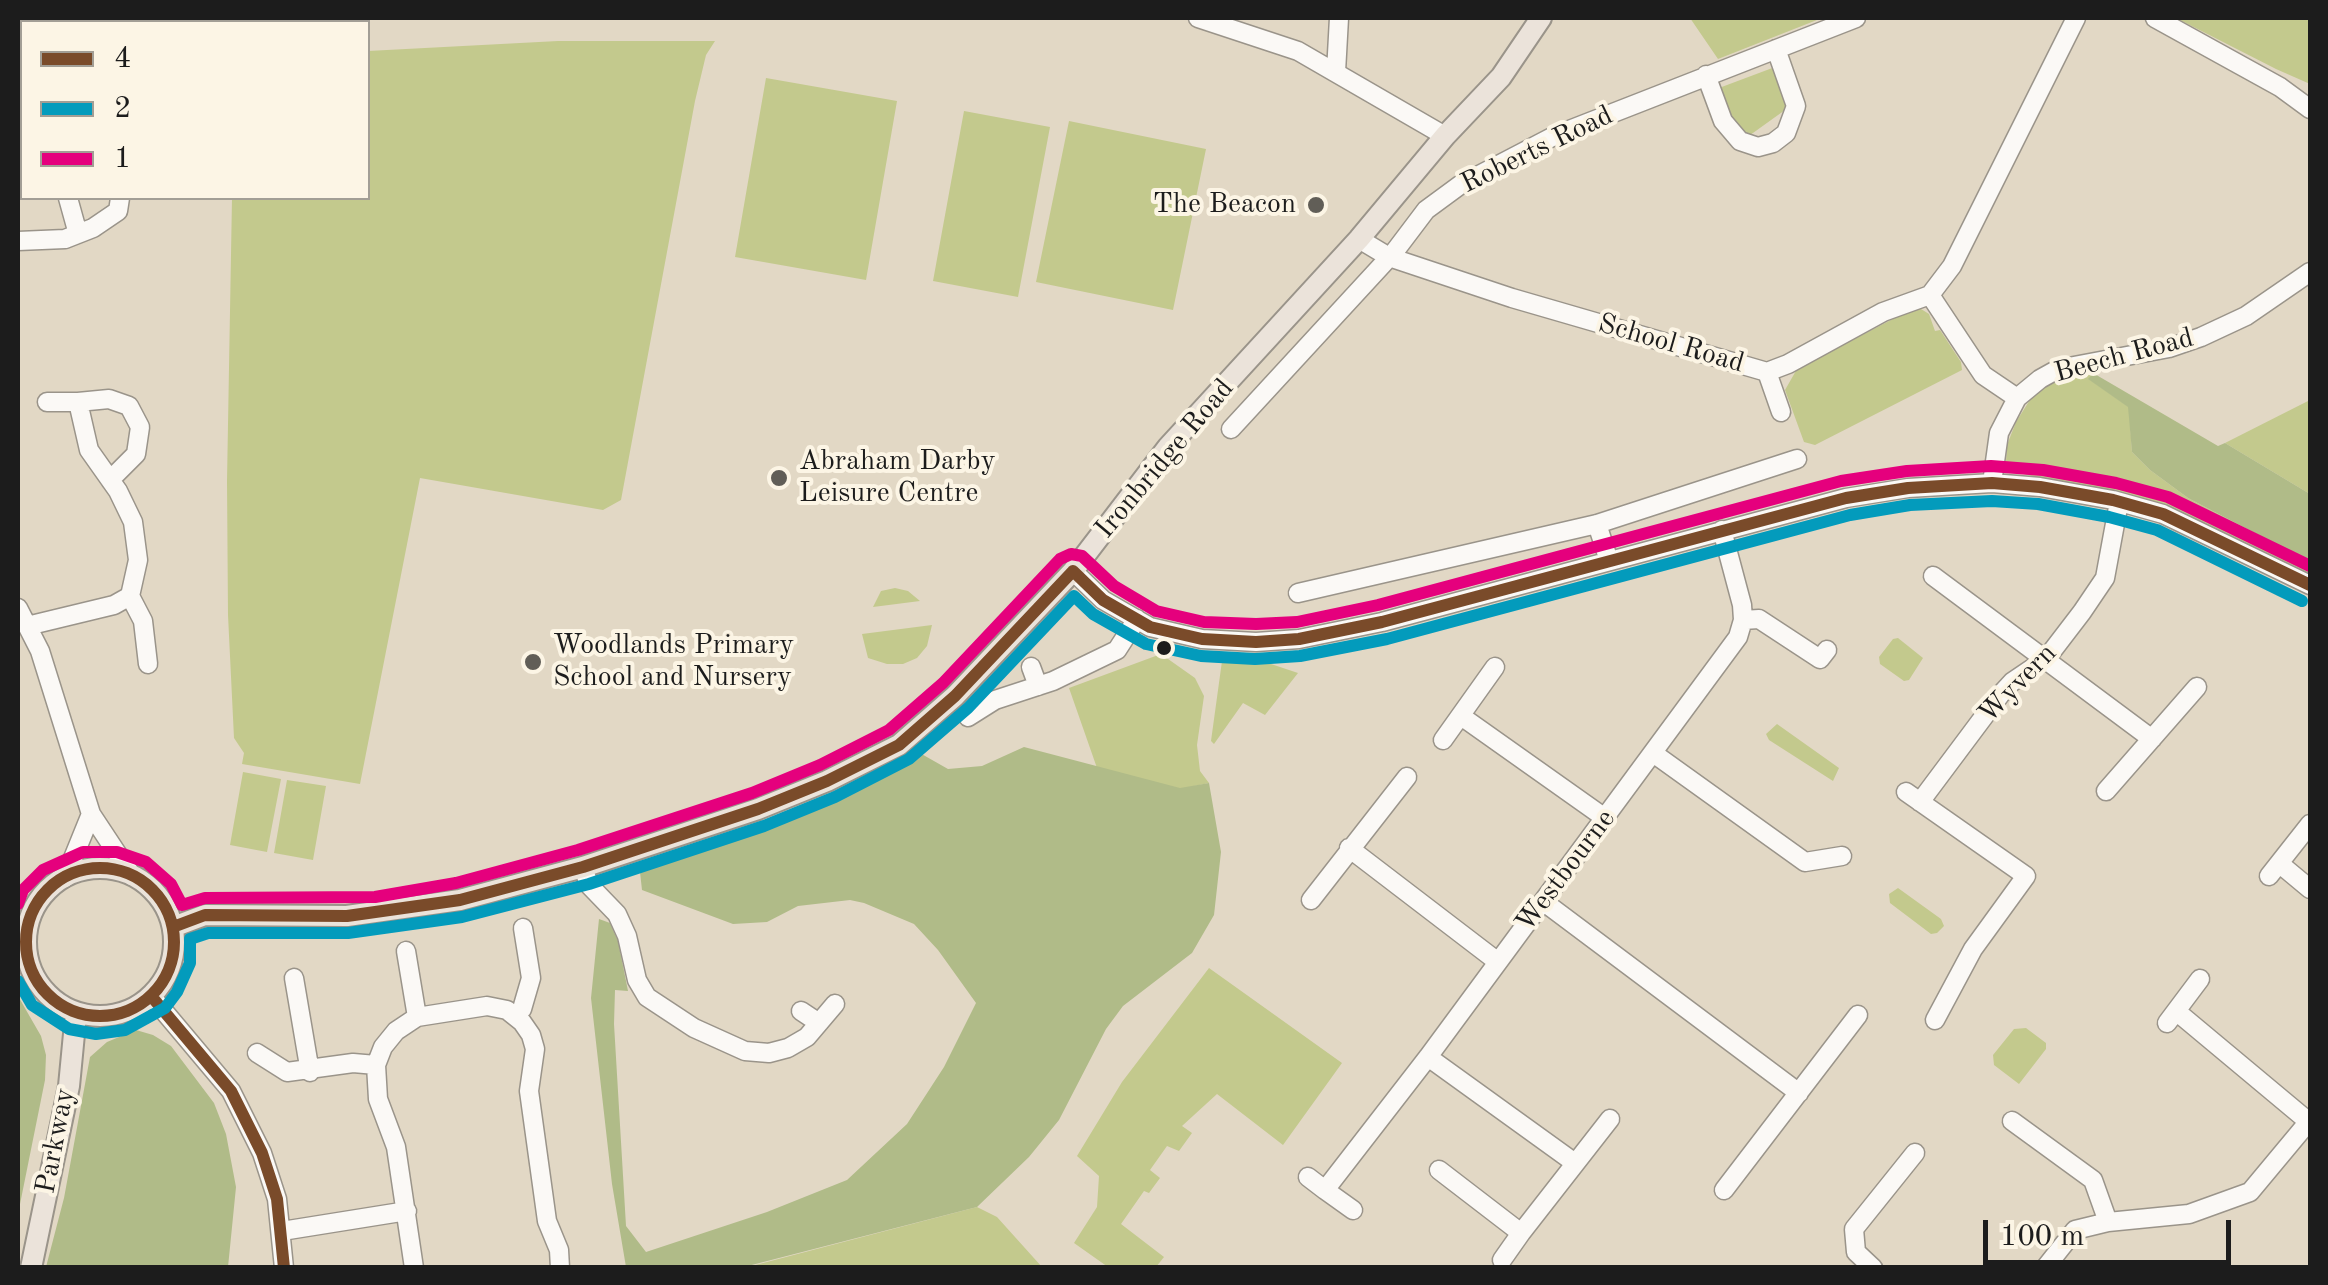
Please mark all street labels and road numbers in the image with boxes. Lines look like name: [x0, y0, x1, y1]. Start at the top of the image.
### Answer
street label: Roberts Road: [1456, 99, 1618, 201]
street label: School Road: [1594, 307, 1748, 381]
street label: Beech Road: [2051, 321, 2197, 391]
street label: Ironbridge Road: [1089, 372, 1241, 546]
street label: Wyvern: [1972, 637, 2064, 731]
street label: Westbourne: [1509, 803, 1623, 939]
street label: Parkway: [29, 1085, 83, 1197]

